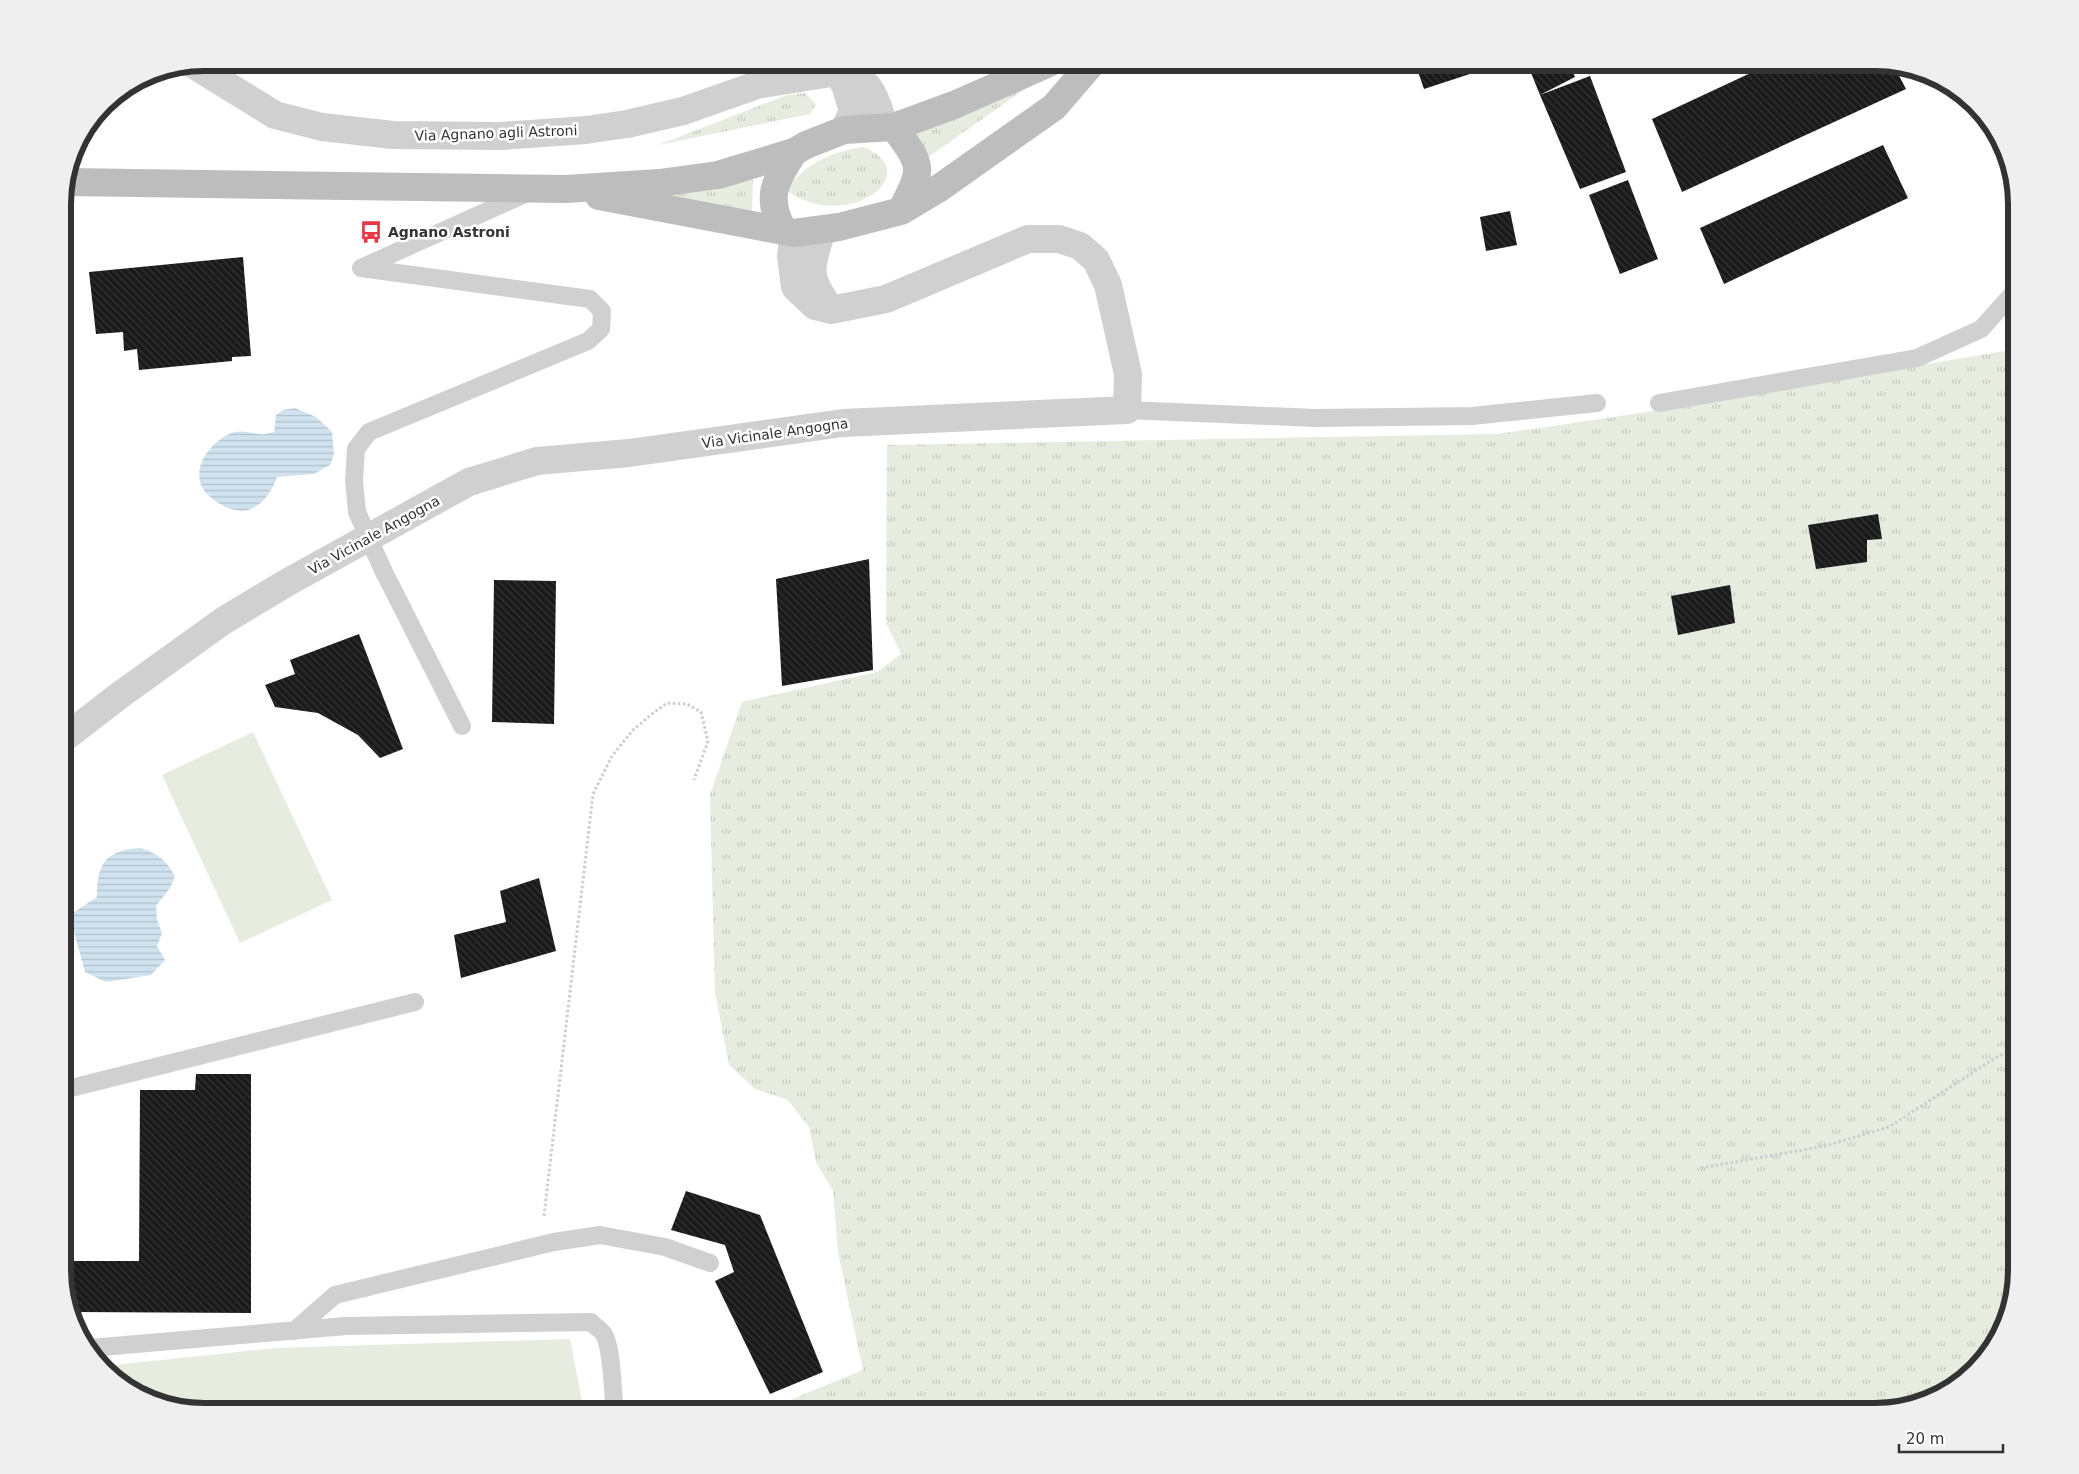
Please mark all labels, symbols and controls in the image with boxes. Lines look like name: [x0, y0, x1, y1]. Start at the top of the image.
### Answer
street label: Via Agnano agli Astroni: [414, 122, 578, 144]
bus stop icon: Agnano Astroni: [358, 219, 384, 245]
place label: Agnano Astroni: [388, 224, 510, 240]
street label: Via Vicinale Angogna: [701, 415, 849, 451]
street label: Via Vicinale Angogna: [306, 492, 442, 578]
scale bar: [1899, 1422, 2003, 1454]
text: 20 m: [1906, 1430, 1944, 1448]

